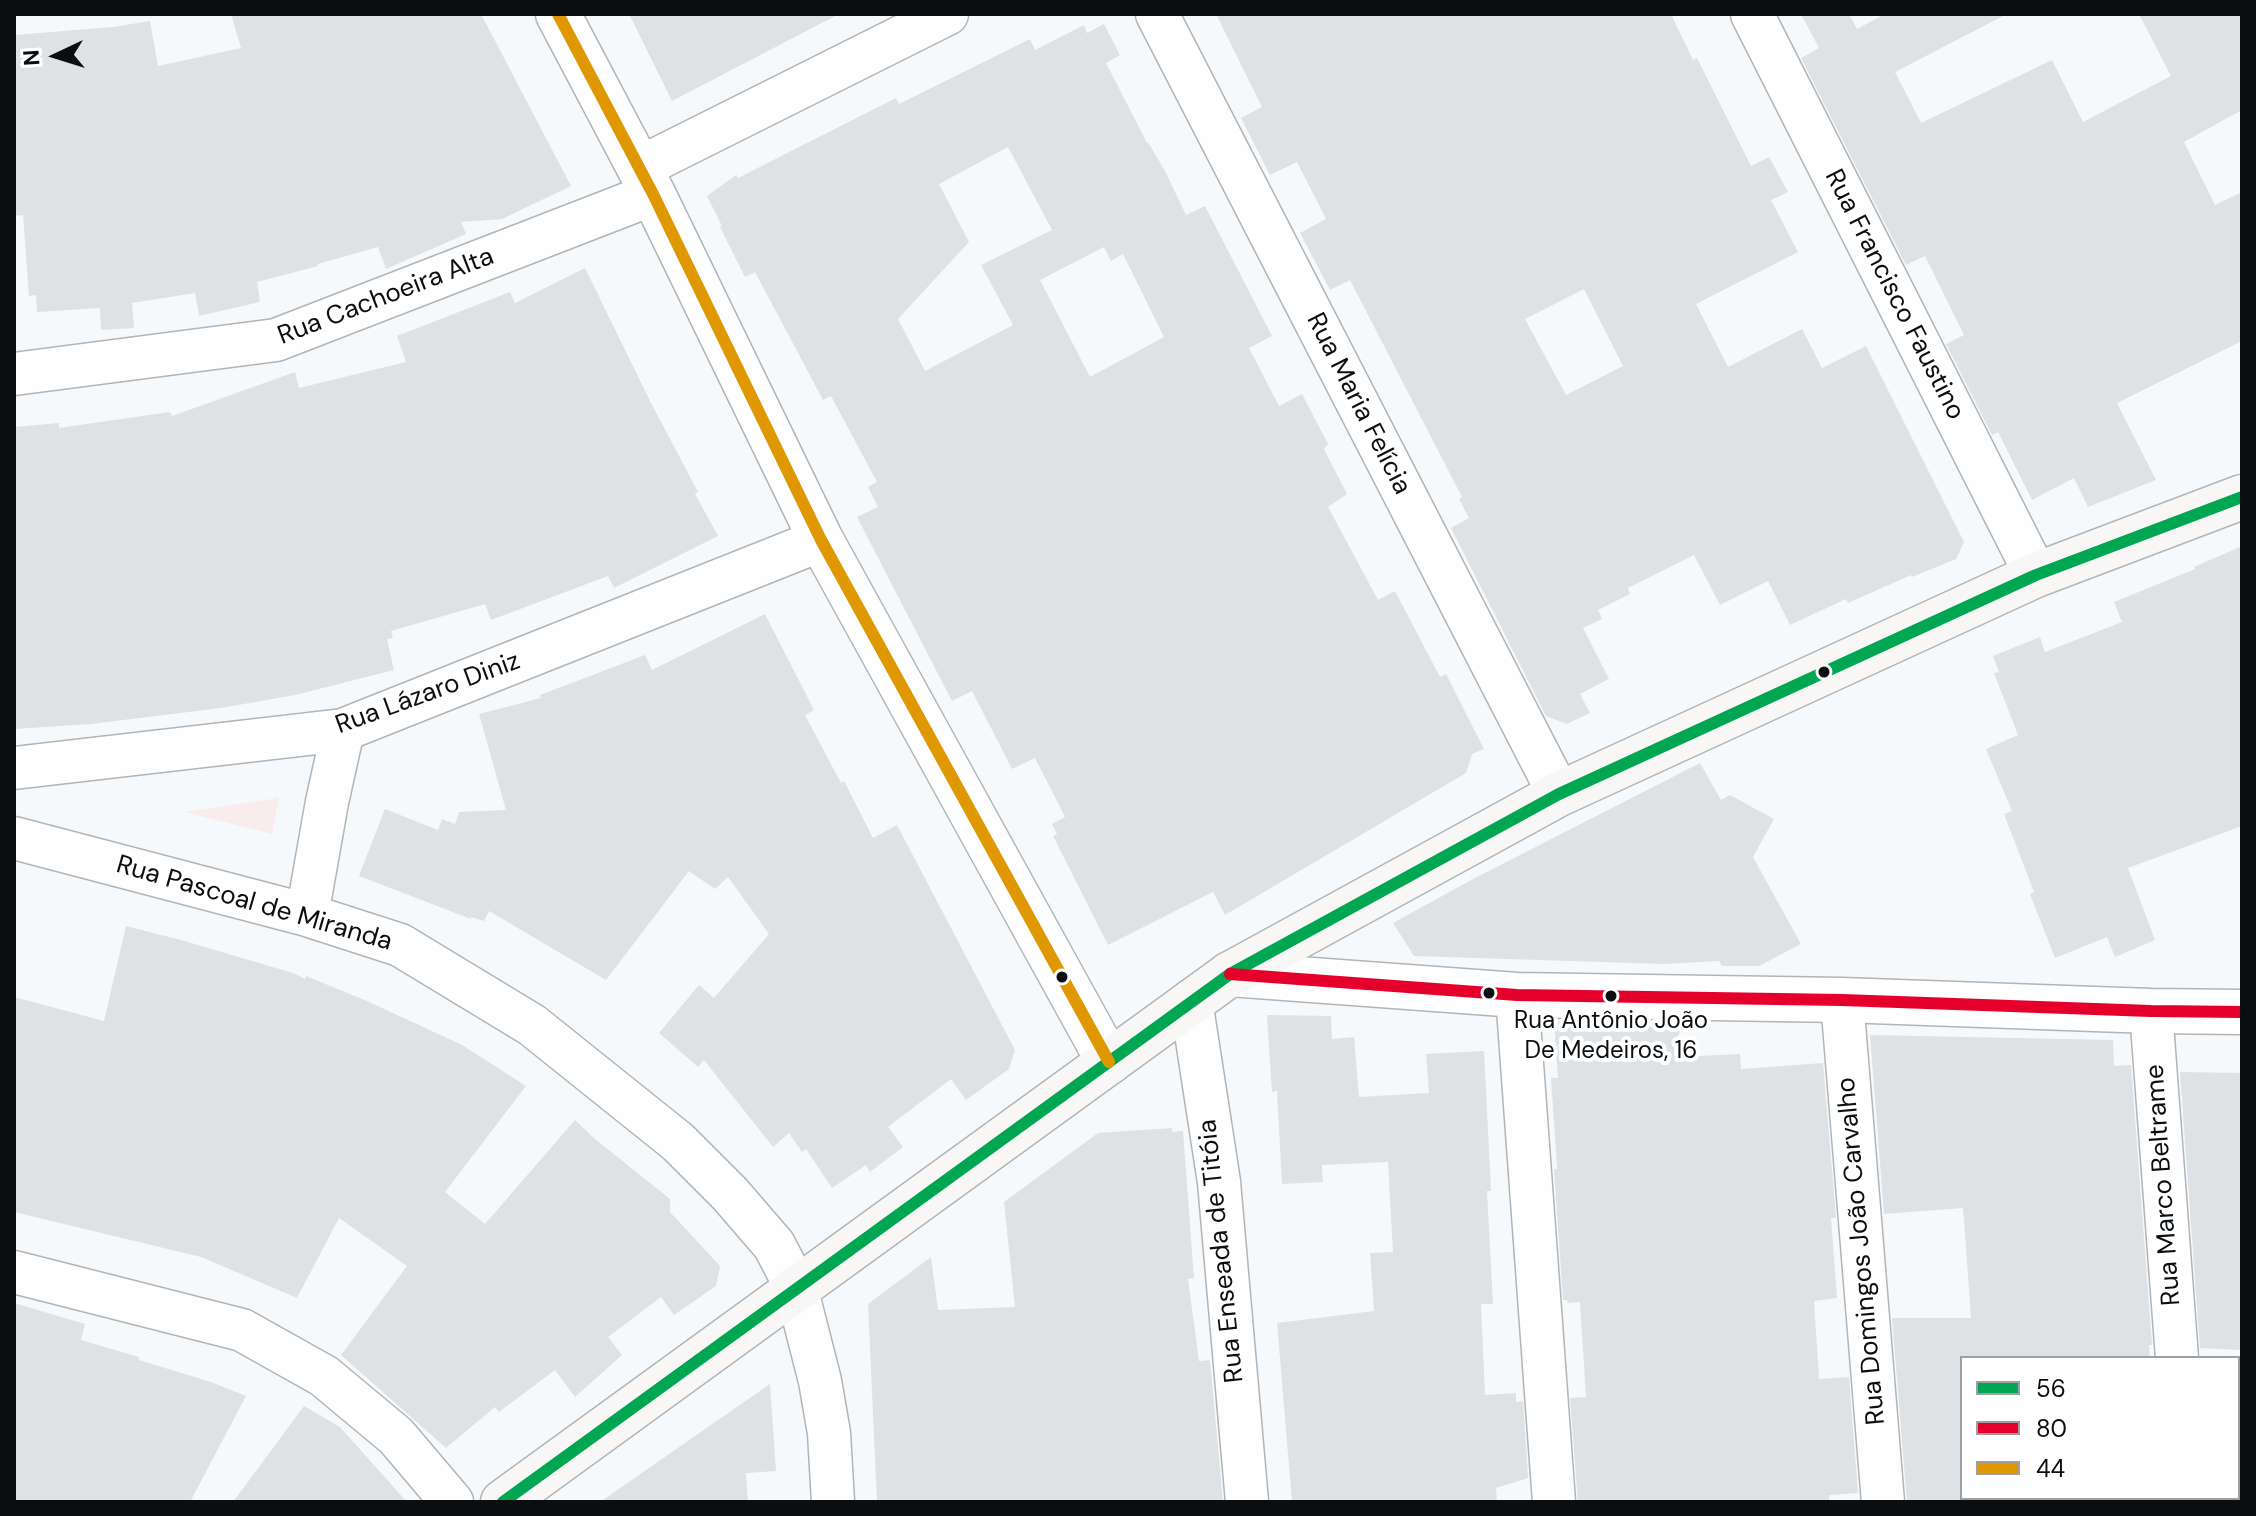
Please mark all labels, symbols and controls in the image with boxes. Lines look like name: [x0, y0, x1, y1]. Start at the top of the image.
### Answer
north arrow: [16, 16, 96, 96]
text: N: [17, 49, 47, 67]
street label: Rua Francisco Faustino: [1817, 165, 1971, 425]
street label: Rua Cachoeira Alta: [274, 241, 498, 353]
street label: Rua Maria Felícia: [1299, 308, 1417, 500]
street label: Rua Lázaro Diniz: [332, 646, 524, 742]
unlabelled marker: [1816, 664, 1832, 680]
street label: Rua Pascoal de Miranda: [113, 850, 395, 958]
unlabelled marker: [1054, 969, 1070, 985]
unlabelled marker: [1481, 985, 1497, 1001]
marker: Rua Antônio João De Medeiros, 16: [1603, 988, 1619, 1004]
place label: Rua Antônio João De Medeiros, 16: [1514, 1008, 1708, 1064]
street label: Rua Marco Beltrame: [2140, 1063, 2188, 1307]
street label: Rua Domingos João Carvalho: [1831, 1076, 1893, 1426]
street label: Rua Enseada de Titóia: [1193, 1118, 1251, 1384]
legend: [1960, 1356, 2240, 1500]
text: 56: [2036, 1373, 2066, 1404]
text: 80: [2036, 1413, 2067, 1444]
text: 44: [2036, 1453, 2065, 1484]

